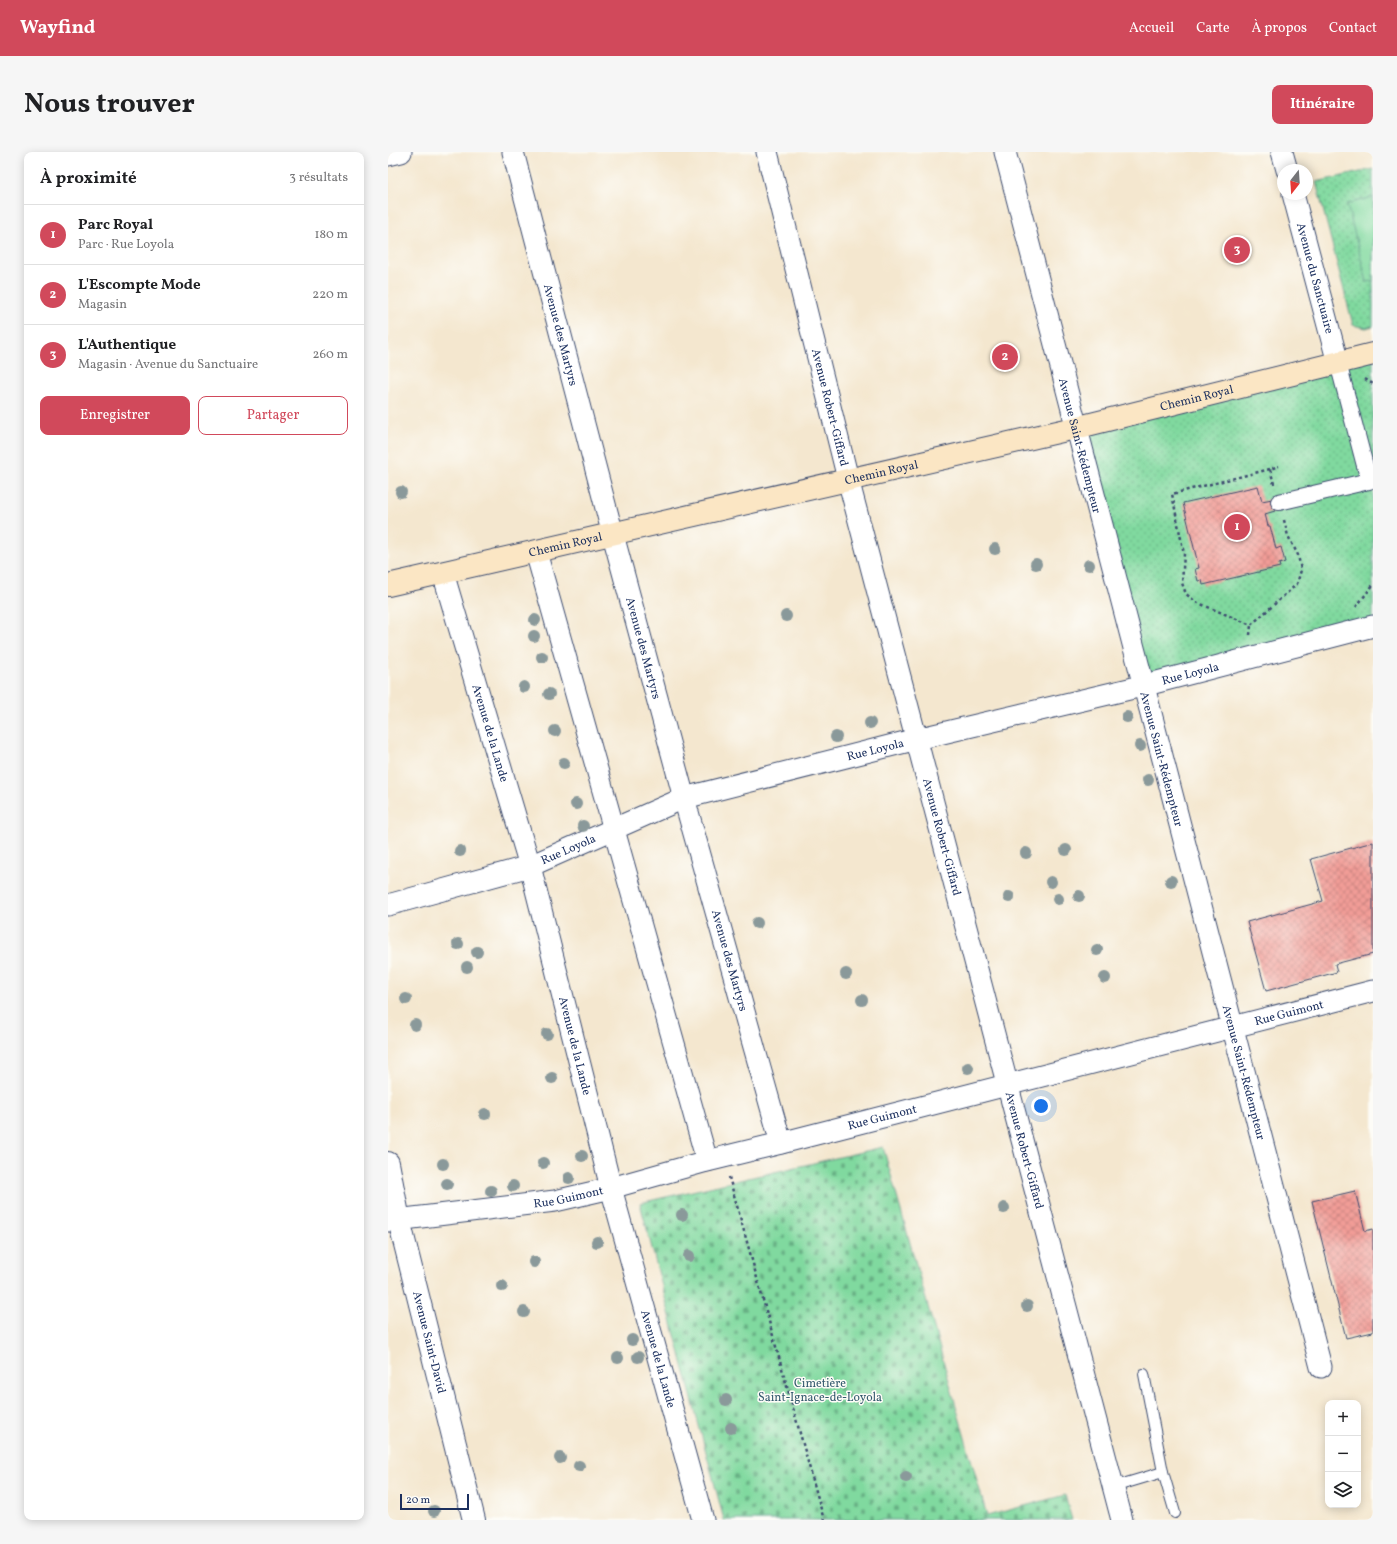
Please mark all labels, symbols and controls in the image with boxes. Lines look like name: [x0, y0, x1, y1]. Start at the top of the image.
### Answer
text: Wayfind: [20, 15, 95, 41]
text: Accueil: [1129, 19, 1174, 38]
text: Carte: [1196, 19, 1230, 38]
text: À propos: [1252, 19, 1307, 38]
text: Contact: [1329, 19, 1377, 38]
text: Nous trouver: [24, 85, 195, 124]
button: Itinéraire: [1272, 85, 1373, 124]
north arrow: [1277, 164, 1313, 200]
text: À proximité: [40, 167, 137, 190]
text: 3 résultats: [289, 169, 348, 187]
text: Parc Royal: [78, 215, 153, 236]
street label: Avenue du Sanctuaire: [1292, 221, 1337, 336]
text: 1: [50, 226, 56, 244]
text: 180 m: [314, 226, 348, 244]
pin: 3: [1224, 235, 1250, 265]
text: Parc · Rue Loyola: [78, 236, 174, 254]
text: L'Escompte Mode: [78, 275, 201, 296]
street label: Avenue des Martyrs: [539, 282, 581, 388]
text: 2: [50, 286, 56, 304]
text: 220 m: [312, 286, 348, 304]
text: Magasin: [78, 296, 127, 314]
text: L'Authentique: [78, 335, 176, 356]
pin: 2: [992, 342, 1018, 372]
text: 3: [50, 346, 56, 364]
text: 260 m: [313, 346, 348, 364]
street label: Avenue Robert-Giffard: [807, 347, 852, 468]
text: Magasin · Avenue du Sanctuaire: [78, 356, 258, 374]
street label: Avenue Saint-Rédempteur: [1054, 377, 1104, 515]
street label: Chemin Royal: [1159, 382, 1235, 416]
button: Enregistrer: [40, 396, 190, 435]
button: Partager: [198, 396, 348, 435]
street label: Chemin Royal: [843, 457, 920, 489]
pin: 1: [1224, 512, 1250, 542]
street label: Chemin Royal: [527, 529, 604, 562]
street label: Avenue des Martyrs: [621, 596, 664, 701]
street label: Rue Loyola: [1160, 659, 1221, 690]
street label: Avenue de la Lande: [468, 683, 512, 784]
street label: Avenue Saint-Rédempteur: [1135, 690, 1186, 829]
street label: Rue Loyola: [845, 736, 906, 765]
street label: Avenue Robert-Giffard: [918, 777, 964, 898]
street label: Rue Loyola: [539, 831, 599, 869]
street label: Avenue des Martyrs: [707, 908, 751, 1013]
street label: Avenue de la Lande: [554, 995, 594, 1097]
street label: Rue Guimont: [1253, 997, 1325, 1030]
street label: Avenue Saint-Rédempteur: [1218, 1003, 1268, 1142]
street label: Avenue Robert-Giffard: [1001, 1090, 1047, 1211]
your location: [1031, 1096, 1051, 1116]
street label: Rue Guimont: [846, 1101, 919, 1135]
street label: Rue Guimont: [533, 1183, 605, 1212]
street label: Avenue Saint-David: [408, 1290, 449, 1395]
street label: Avenue de la Lande: [636, 1308, 679, 1410]
park label: Cimetière Saint-Ignace-de-Loyola: [758, 1376, 882, 1406]
map controls: [1325, 1400, 1361, 1508]
button: +: [1325, 1400, 1361, 1436]
button: −: [1325, 1436, 1361, 1472]
button: layers: [1325, 1472, 1361, 1508]
scale bar: [400, 1492, 469, 1511]
text: 20 m: [406, 1493, 430, 1508]

